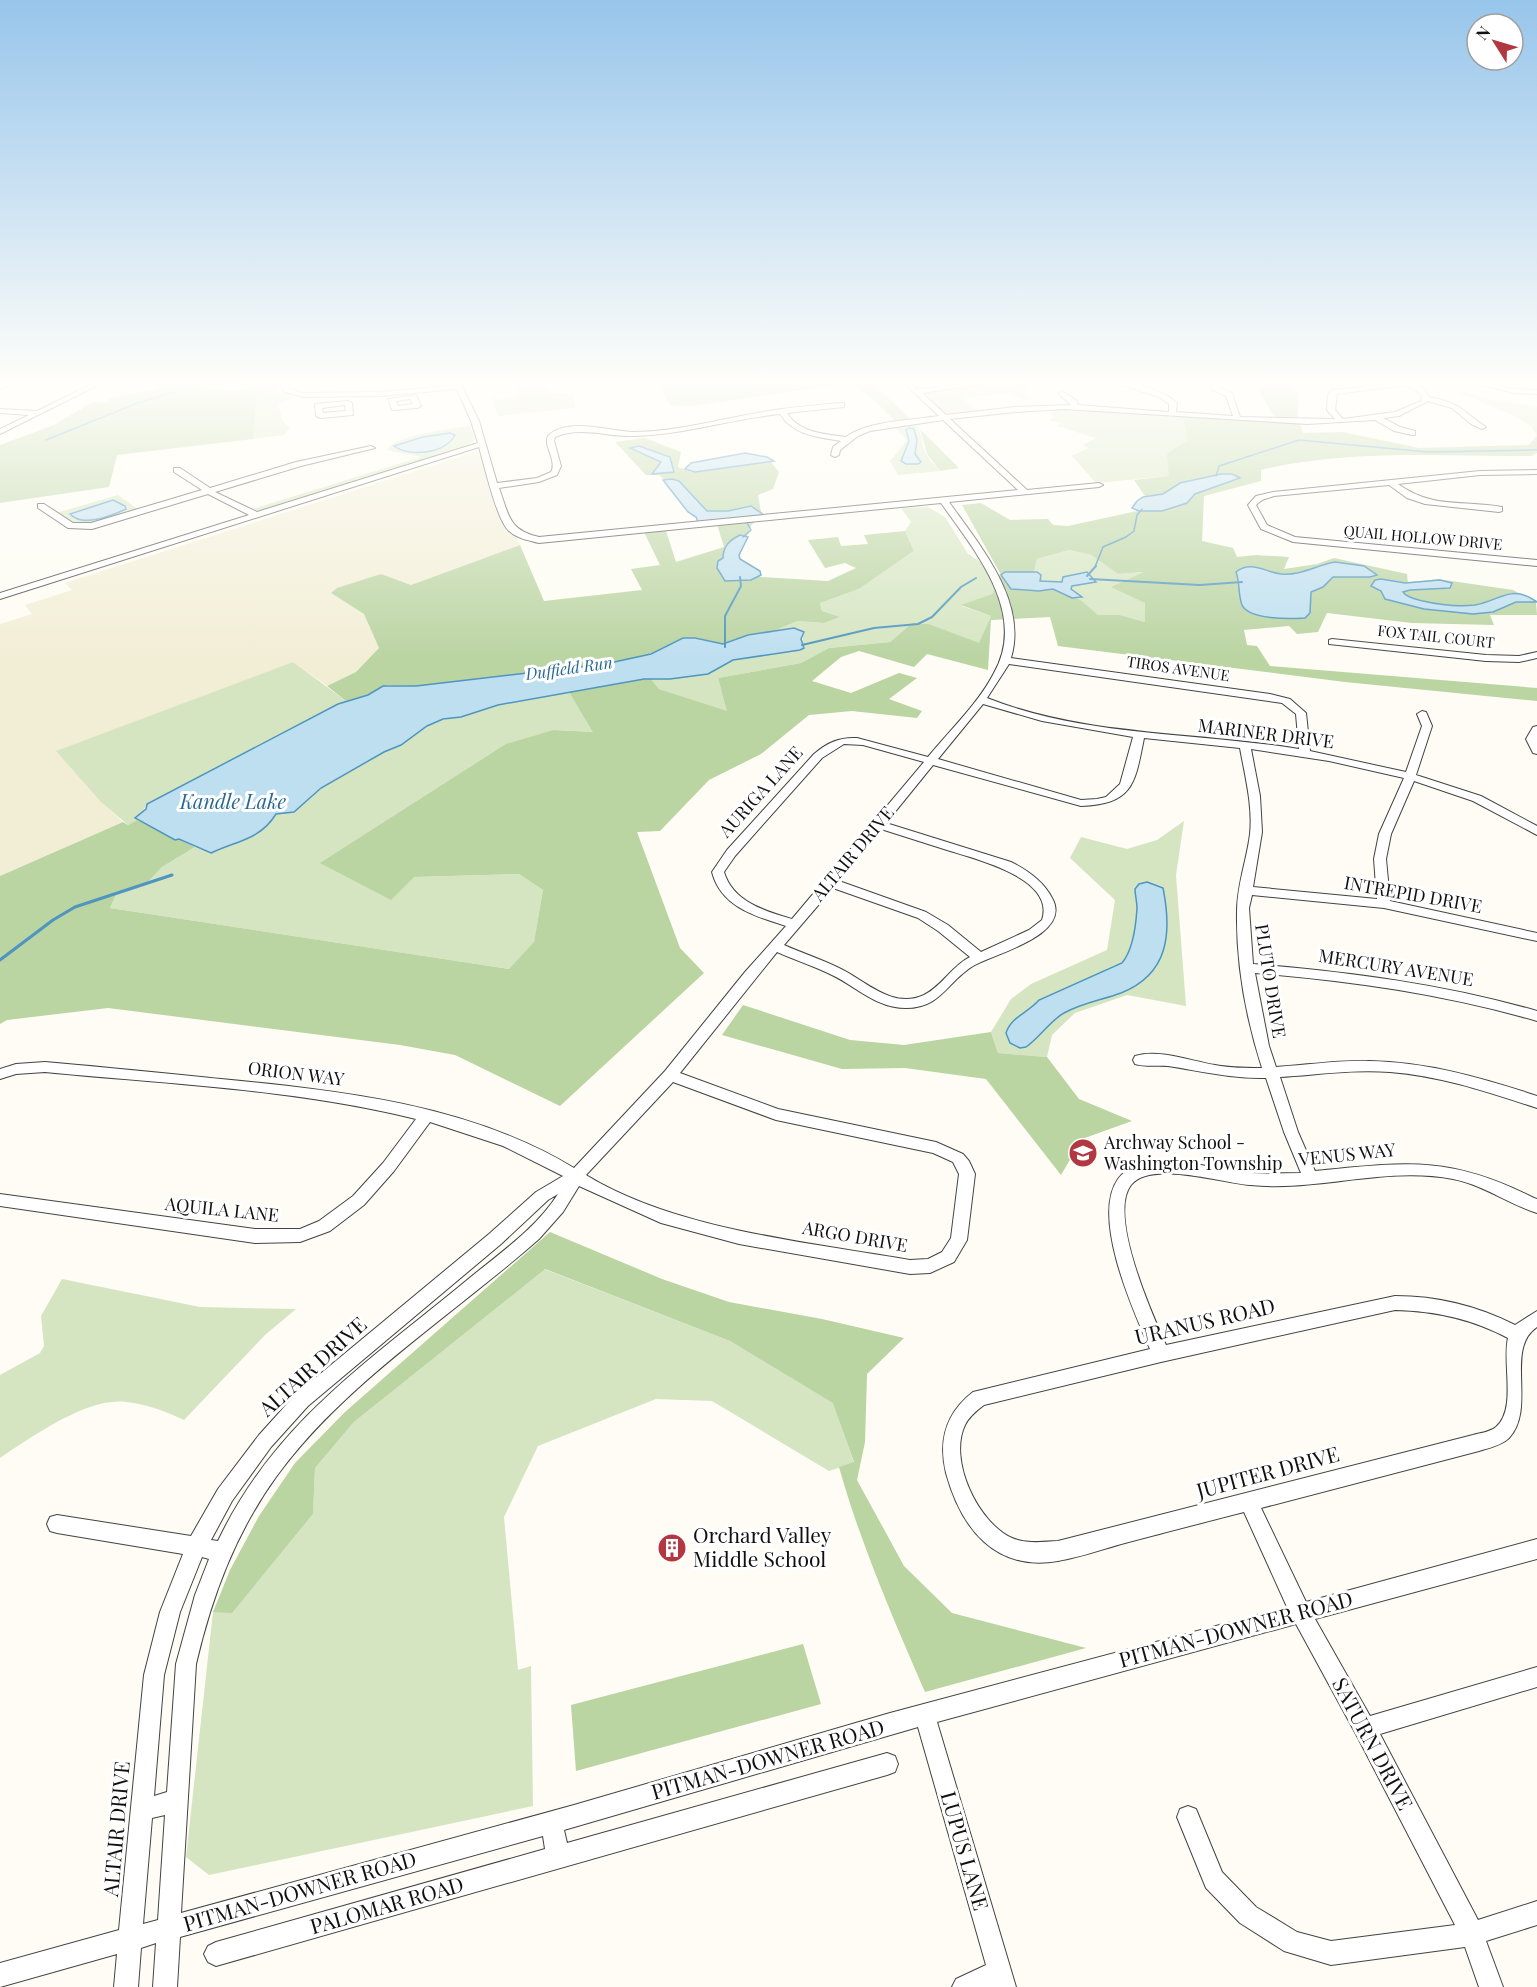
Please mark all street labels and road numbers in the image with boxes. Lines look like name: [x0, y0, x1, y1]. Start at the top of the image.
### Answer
street label: QUAIL HOLLOW DRIVE: [1343, 520, 1503, 554]
street label: FOX TAIL COURT: [1377, 620, 1496, 652]
street label: TIROS AVENUE: [1125, 651, 1231, 685]
street label: MARINER DRIVE: [1197, 713, 1336, 753]
street label: AURIGA LANE: [712, 741, 808, 843]
street label: ALTAIR DRIVE: [805, 801, 899, 906]
street label: INTREPID DRIVE: [1342, 870, 1484, 918]
street label: PLUTO DRIVE: [1250, 922, 1292, 1040]
street label: MERCURY AVENUE: [1317, 943, 1475, 991]
street label: ORION WAY: [247, 1055, 346, 1091]
street label: VENUS WAY: [1296, 1137, 1397, 1171]
street label: AQUILA LANE: [163, 1191, 280, 1227]
street label: ARGO DRIVE: [800, 1215, 910, 1257]
street label: URANUS ROAD: [1132, 1290, 1278, 1350]
street label: ALTAIR DRIVE: [251, 1310, 372, 1422]
street label: JUPITER DRIVE: [1192, 1439, 1342, 1504]
street label: PITMAN-DOWNER ROAD: [1115, 1583, 1356, 1673]
street label: SATURN DRIVE: [1327, 1672, 1420, 1814]
street label: PITMAN-DOWNER ROAD: [648, 1711, 887, 1805]
street label: ALTAIR DRIVE: [95, 1760, 135, 1899]
street label: LUPUS LANE: [936, 1788, 996, 1913]
street label: PITMAN-DOWNER ROAD: [180, 1843, 419, 1937]
street label: PALOMAR ROAD: [306, 1869, 466, 1939]

